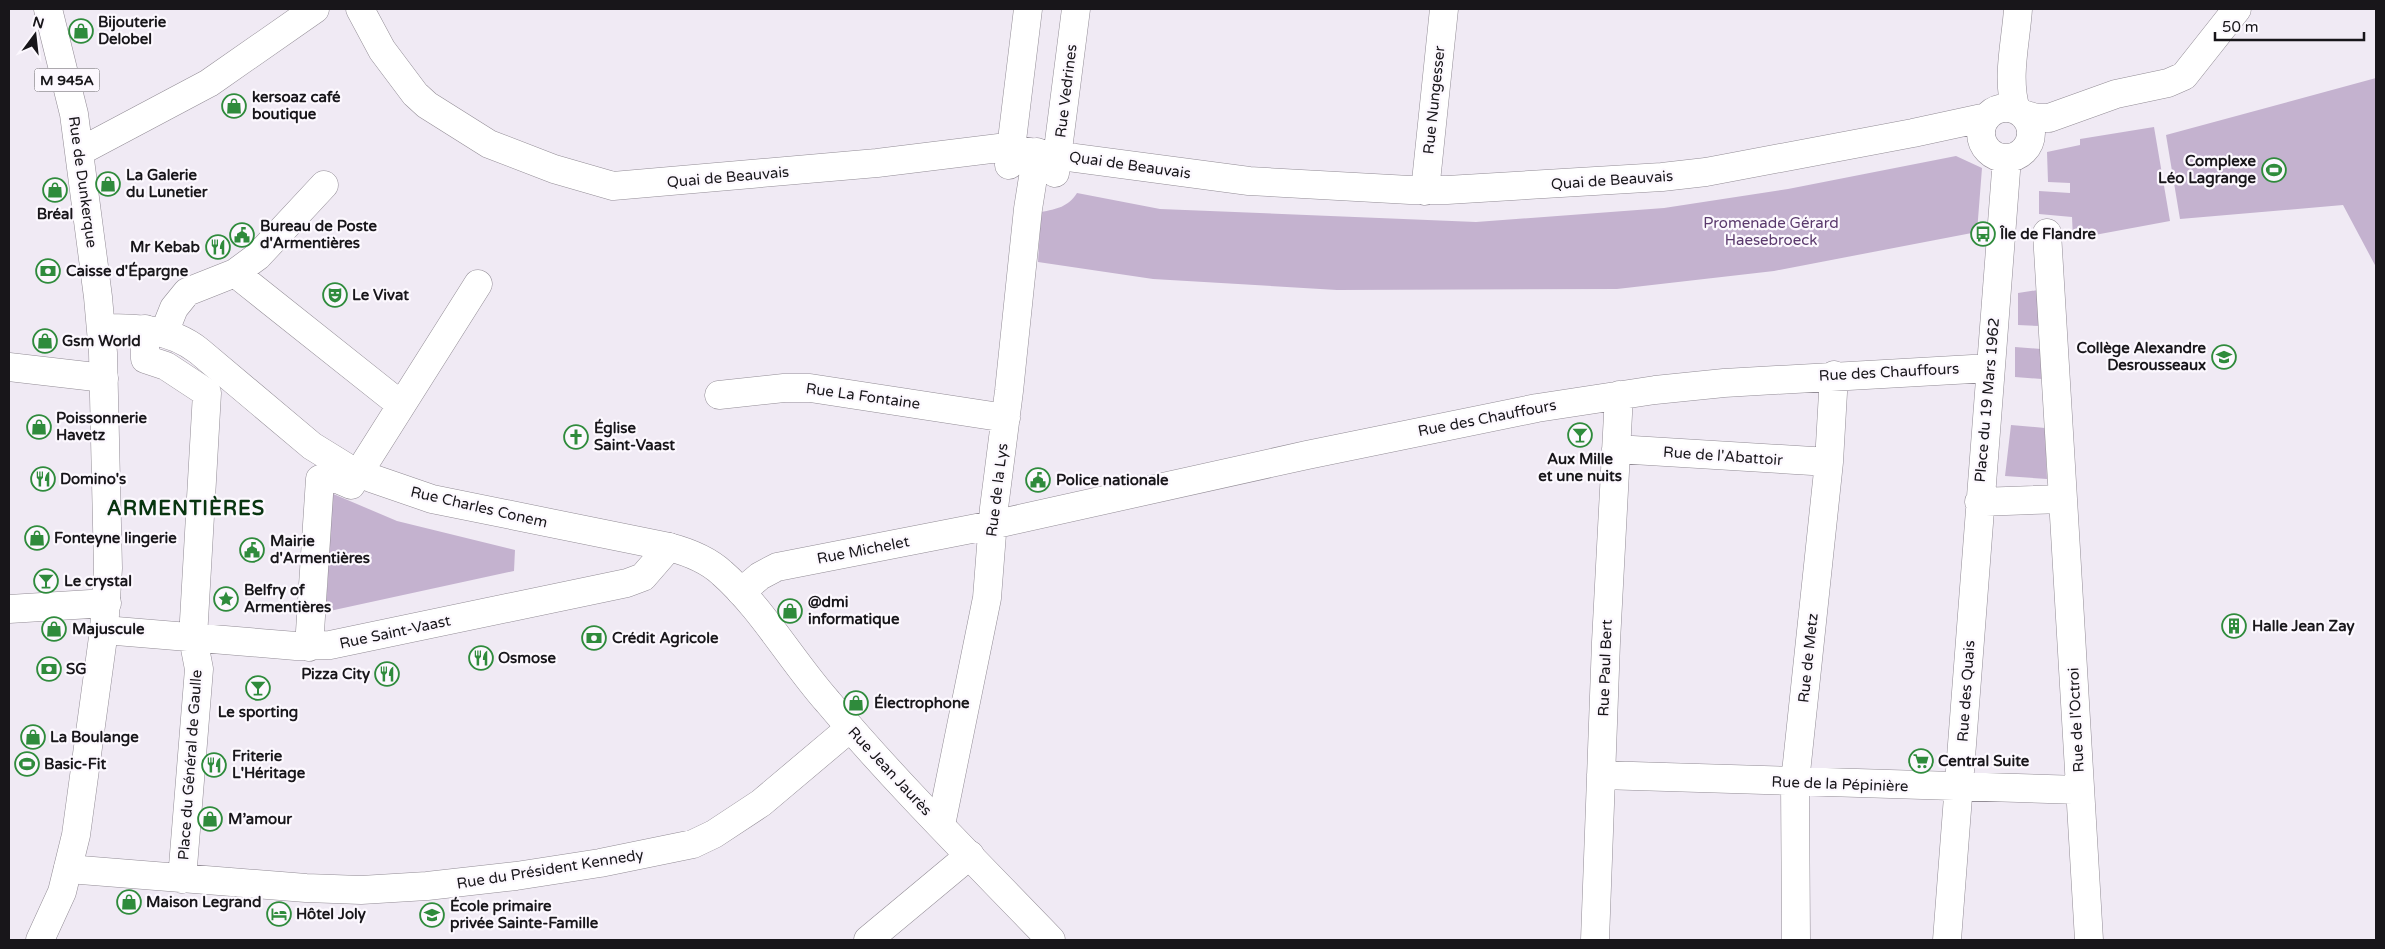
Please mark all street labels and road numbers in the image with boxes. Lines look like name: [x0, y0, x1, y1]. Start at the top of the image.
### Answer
street label: Rue Vedrines: [1051, 43, 1081, 139]
street label: Rue Nungesser: [1419, 45, 1449, 155]
road number: M 945A: [34, 68, 100, 92]
street label: Rue de Dunkerque: [65, 115, 101, 249]
street label: Quai de Beauvais: [1068, 148, 1192, 182]
street label: Quai de Beauvais: [666, 163, 790, 191]
street label: Quai de Beauvais: [1550, 167, 1674, 193]
street label: Place du 19 Mars 1962: [1971, 317, 2003, 483]
street label: Rue des Chauffours: [1818, 359, 1960, 385]
street label: Rue La Fontaine: [805, 379, 921, 413]
street label: Rue des Chauffours: [1416, 396, 1558, 440]
street label: Rue de la Lys: [982, 442, 1012, 538]
street label: Rue de l'Abattoir: [1663, 443, 1784, 469]
street label: Rue Charles Conem: [409, 482, 549, 532]
street label: Rue Michelet: [815, 532, 911, 568]
street label: Rue Saint-Vaast: [338, 611, 453, 653]
street label: Rue de Metz: [1794, 612, 1822, 704]
street label: Rue Paul Bert: [1594, 619, 1616, 717]
street label: Rue des Quais: [1953, 640, 1979, 742]
street label: Rue de l'Octroi: [2064, 667, 2088, 773]
street label: Place du Général de Gaulle: [174, 669, 206, 861]
street label: Rue Jean Jaurès: [844, 723, 936, 819]
street label: Rue de la Pépinière: [1771, 773, 1909, 795]
street label: Rue du Président Kennedy: [455, 845, 645, 893]

